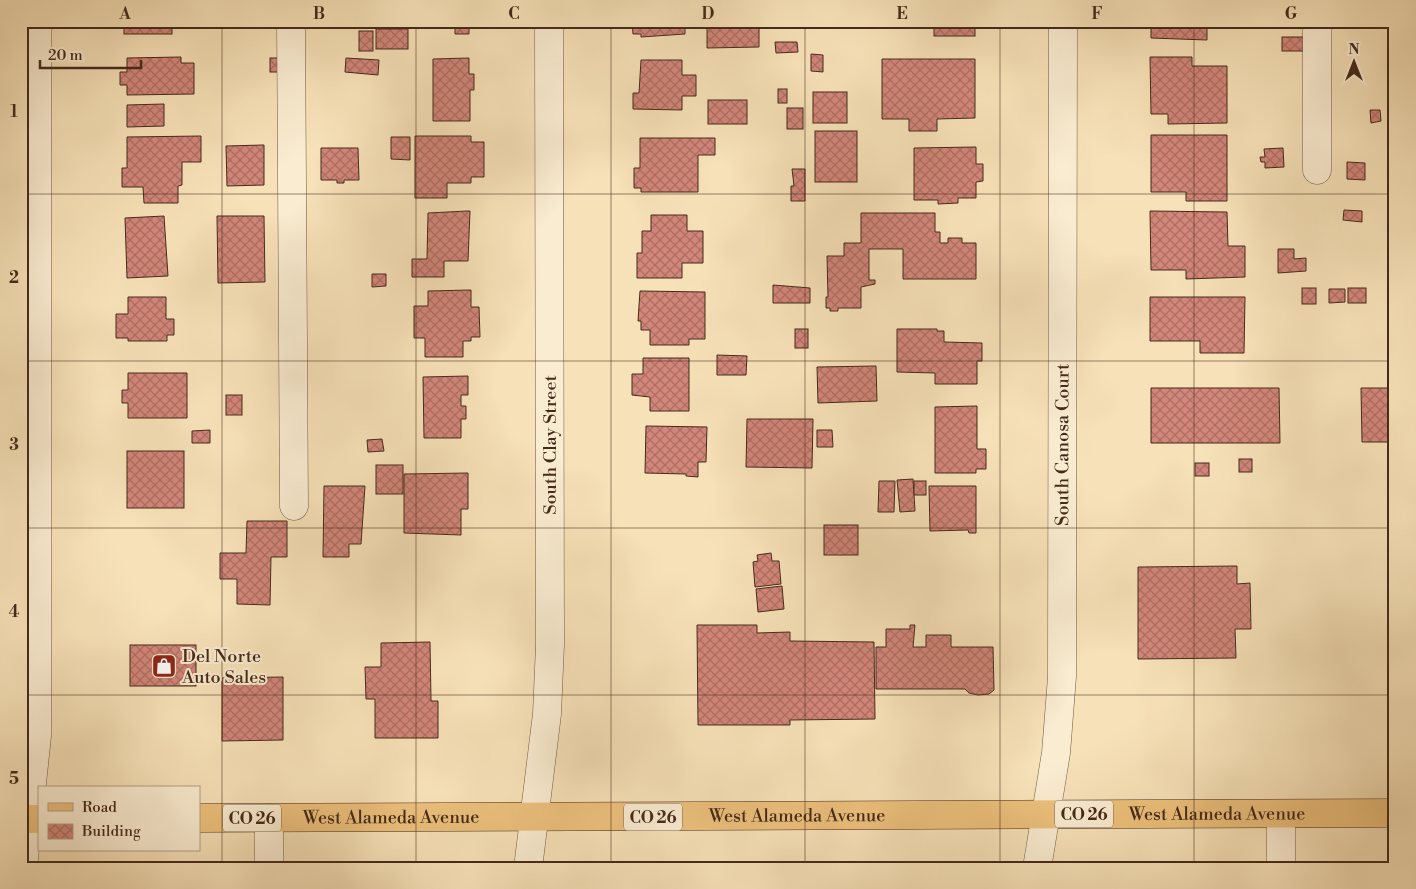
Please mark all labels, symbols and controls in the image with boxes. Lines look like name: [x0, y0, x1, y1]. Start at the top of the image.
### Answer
text: A: [118, 4, 131, 24]
text: B: [313, 4, 325, 24]
text: C: [508, 4, 520, 24]
text: D: [702, 4, 715, 24]
text: E: [896, 4, 908, 24]
text: F: [1091, 4, 1103, 24]
text: G: [1285, 4, 1298, 24]
scale bar: [40, 38, 141, 70]
north arrow: [1328, 38, 1378, 88]
text: N: [1348, 41, 1360, 59]
text: 20 m: [48, 46, 83, 65]
text: 1: [10, 102, 18, 122]
text: 2: [9, 268, 19, 288]
street label: South Canosa Court: [1051, 363, 1074, 526]
street label: South Clay Street: [539, 375, 562, 515]
text: 3: [9, 435, 19, 455]
text: 4: [9, 602, 20, 622]
place label: Del Norte Auto Sales: [181, 645, 266, 689]
shop icon: Del Norte Auto Sales: [151, 653, 177, 679]
text: 5: [9, 769, 19, 789]
legend: [38, 786, 200, 852]
text: Road: [82, 798, 117, 817]
road number: CO 26: [1055, 801, 1113, 828]
street label: West Alameda Avenue: [1128, 802, 1305, 826]
road number: CO 26: [223, 804, 281, 831]
road number: CO 26: [624, 804, 682, 830]
street label: West Alameda Avenue: [708, 804, 885, 828]
street label: West Alameda Avenue: [302, 806, 479, 830]
text: Building: [81, 822, 141, 841]

